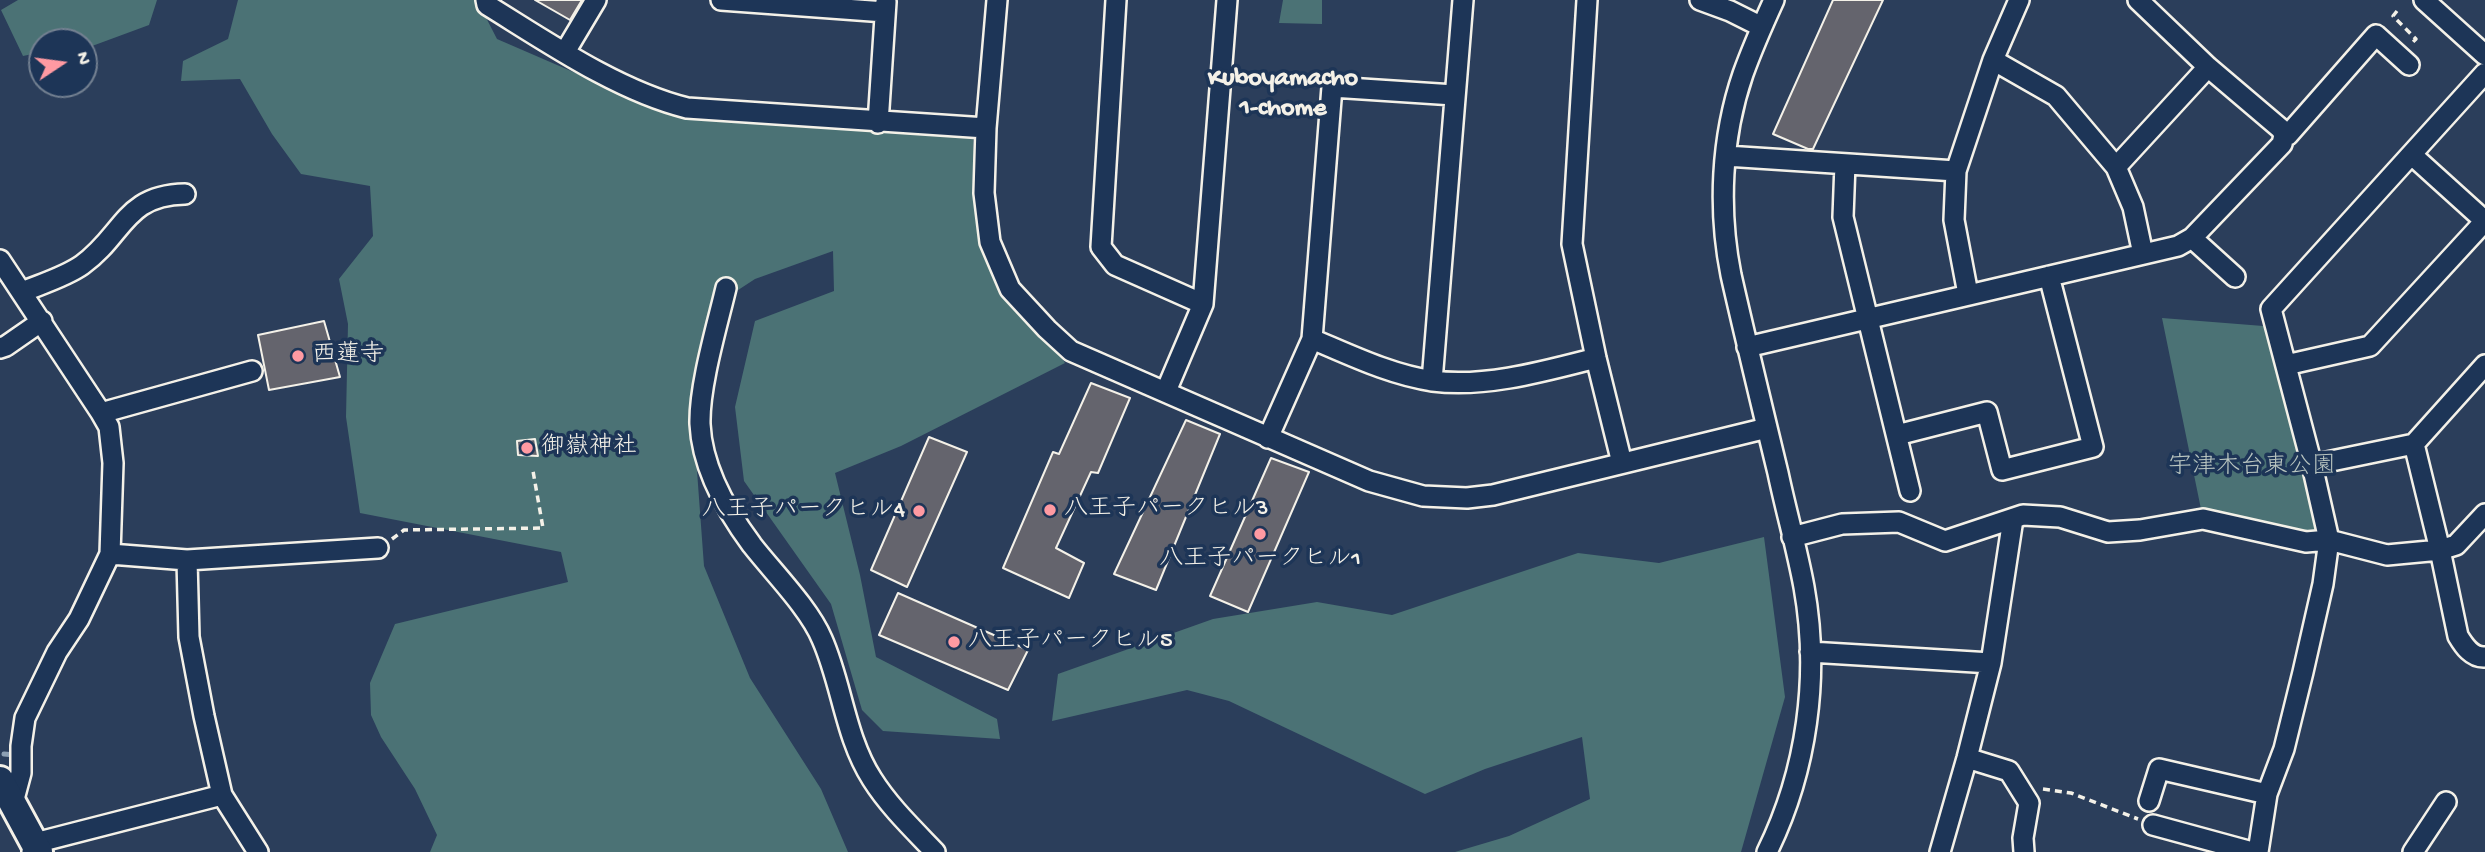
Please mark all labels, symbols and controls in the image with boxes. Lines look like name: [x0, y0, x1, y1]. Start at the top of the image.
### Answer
north arrow: [28, 28, 98, 98]
text: N: [69, 50, 95, 67]
district label: Kuboyamacho 1-chome: [1208, 64, 1358, 126]
place label: 西蓮寺: [312, 342, 384, 370]
marker: 西蓮寺: [290, 348, 306, 364]
place label: 御嶽神社: [541, 434, 637, 462]
marker: 御嶽神社: [519, 440, 535, 456]
park label: 宇津木台東公園: [2168, 454, 2336, 482]
place label: 八王子パークヒル3: [1064, 496, 1268, 524]
place label: 八王子パークヒル4: [702, 497, 905, 525]
marker: 八王子パークヒル3: [1042, 502, 1058, 518]
marker: 八王子パークヒル4: [911, 503, 927, 519]
marker: 八王子パークヒル1: [1252, 526, 1268, 542]
place label: 八王子パークヒル1: [1159, 546, 1361, 574]
place label: 八王子パークヒル5: [968, 628, 1173, 656]
marker: 八王子パークヒル5: [946, 634, 962, 650]

